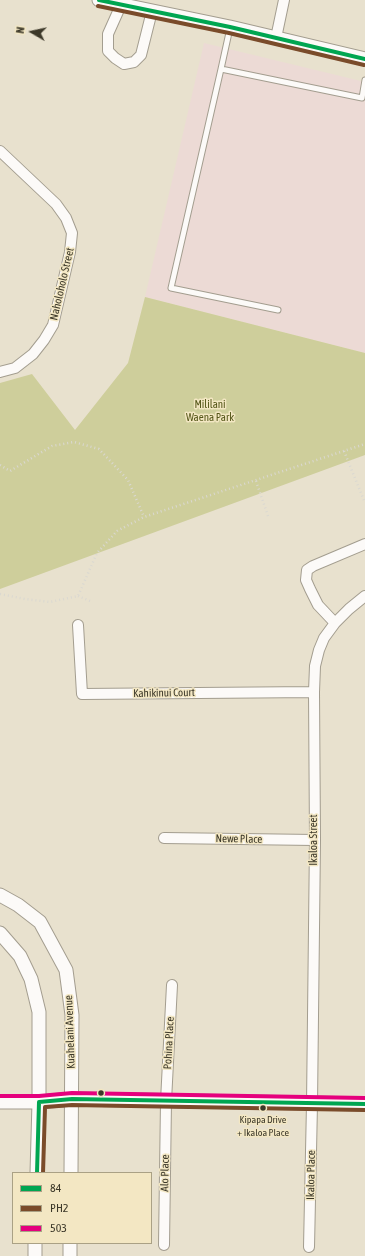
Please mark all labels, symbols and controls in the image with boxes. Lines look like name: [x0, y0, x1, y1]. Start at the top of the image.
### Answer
north arrow: [12, 12, 52, 52]
text: N: [14, 26, 27, 34]
street label: Naholoholo Street: [47, 246, 77, 322]
park label: Mililani Waena Park: [186, 398, 234, 424]
street label: Kahikinui Court: [133, 686, 195, 700]
street label: Ikaloa Street: [307, 814, 321, 866]
street label: Newe Place: [215, 832, 263, 846]
street label: Kuahelani Avenue: [62, 995, 78, 1069]
street label: Pohina Place: [161, 1016, 177, 1070]
unlabelled marker: [96, 1088, 106, 1098]
marker: Kipapa Drive + Ikaloa Place: [258, 1103, 268, 1113]
place label: Kipapa Drive + Ikaloa Place: [237, 1114, 289, 1138]
street label: Ikaloa Place: [304, 1150, 318, 1200]
street label: Alo Place: [158, 1154, 172, 1192]
legend: [12, 1172, 152, 1244]
text: 84: [50, 1181, 61, 1195]
text: PH2: [50, 1201, 69, 1215]
text: 503: [50, 1221, 67, 1235]

